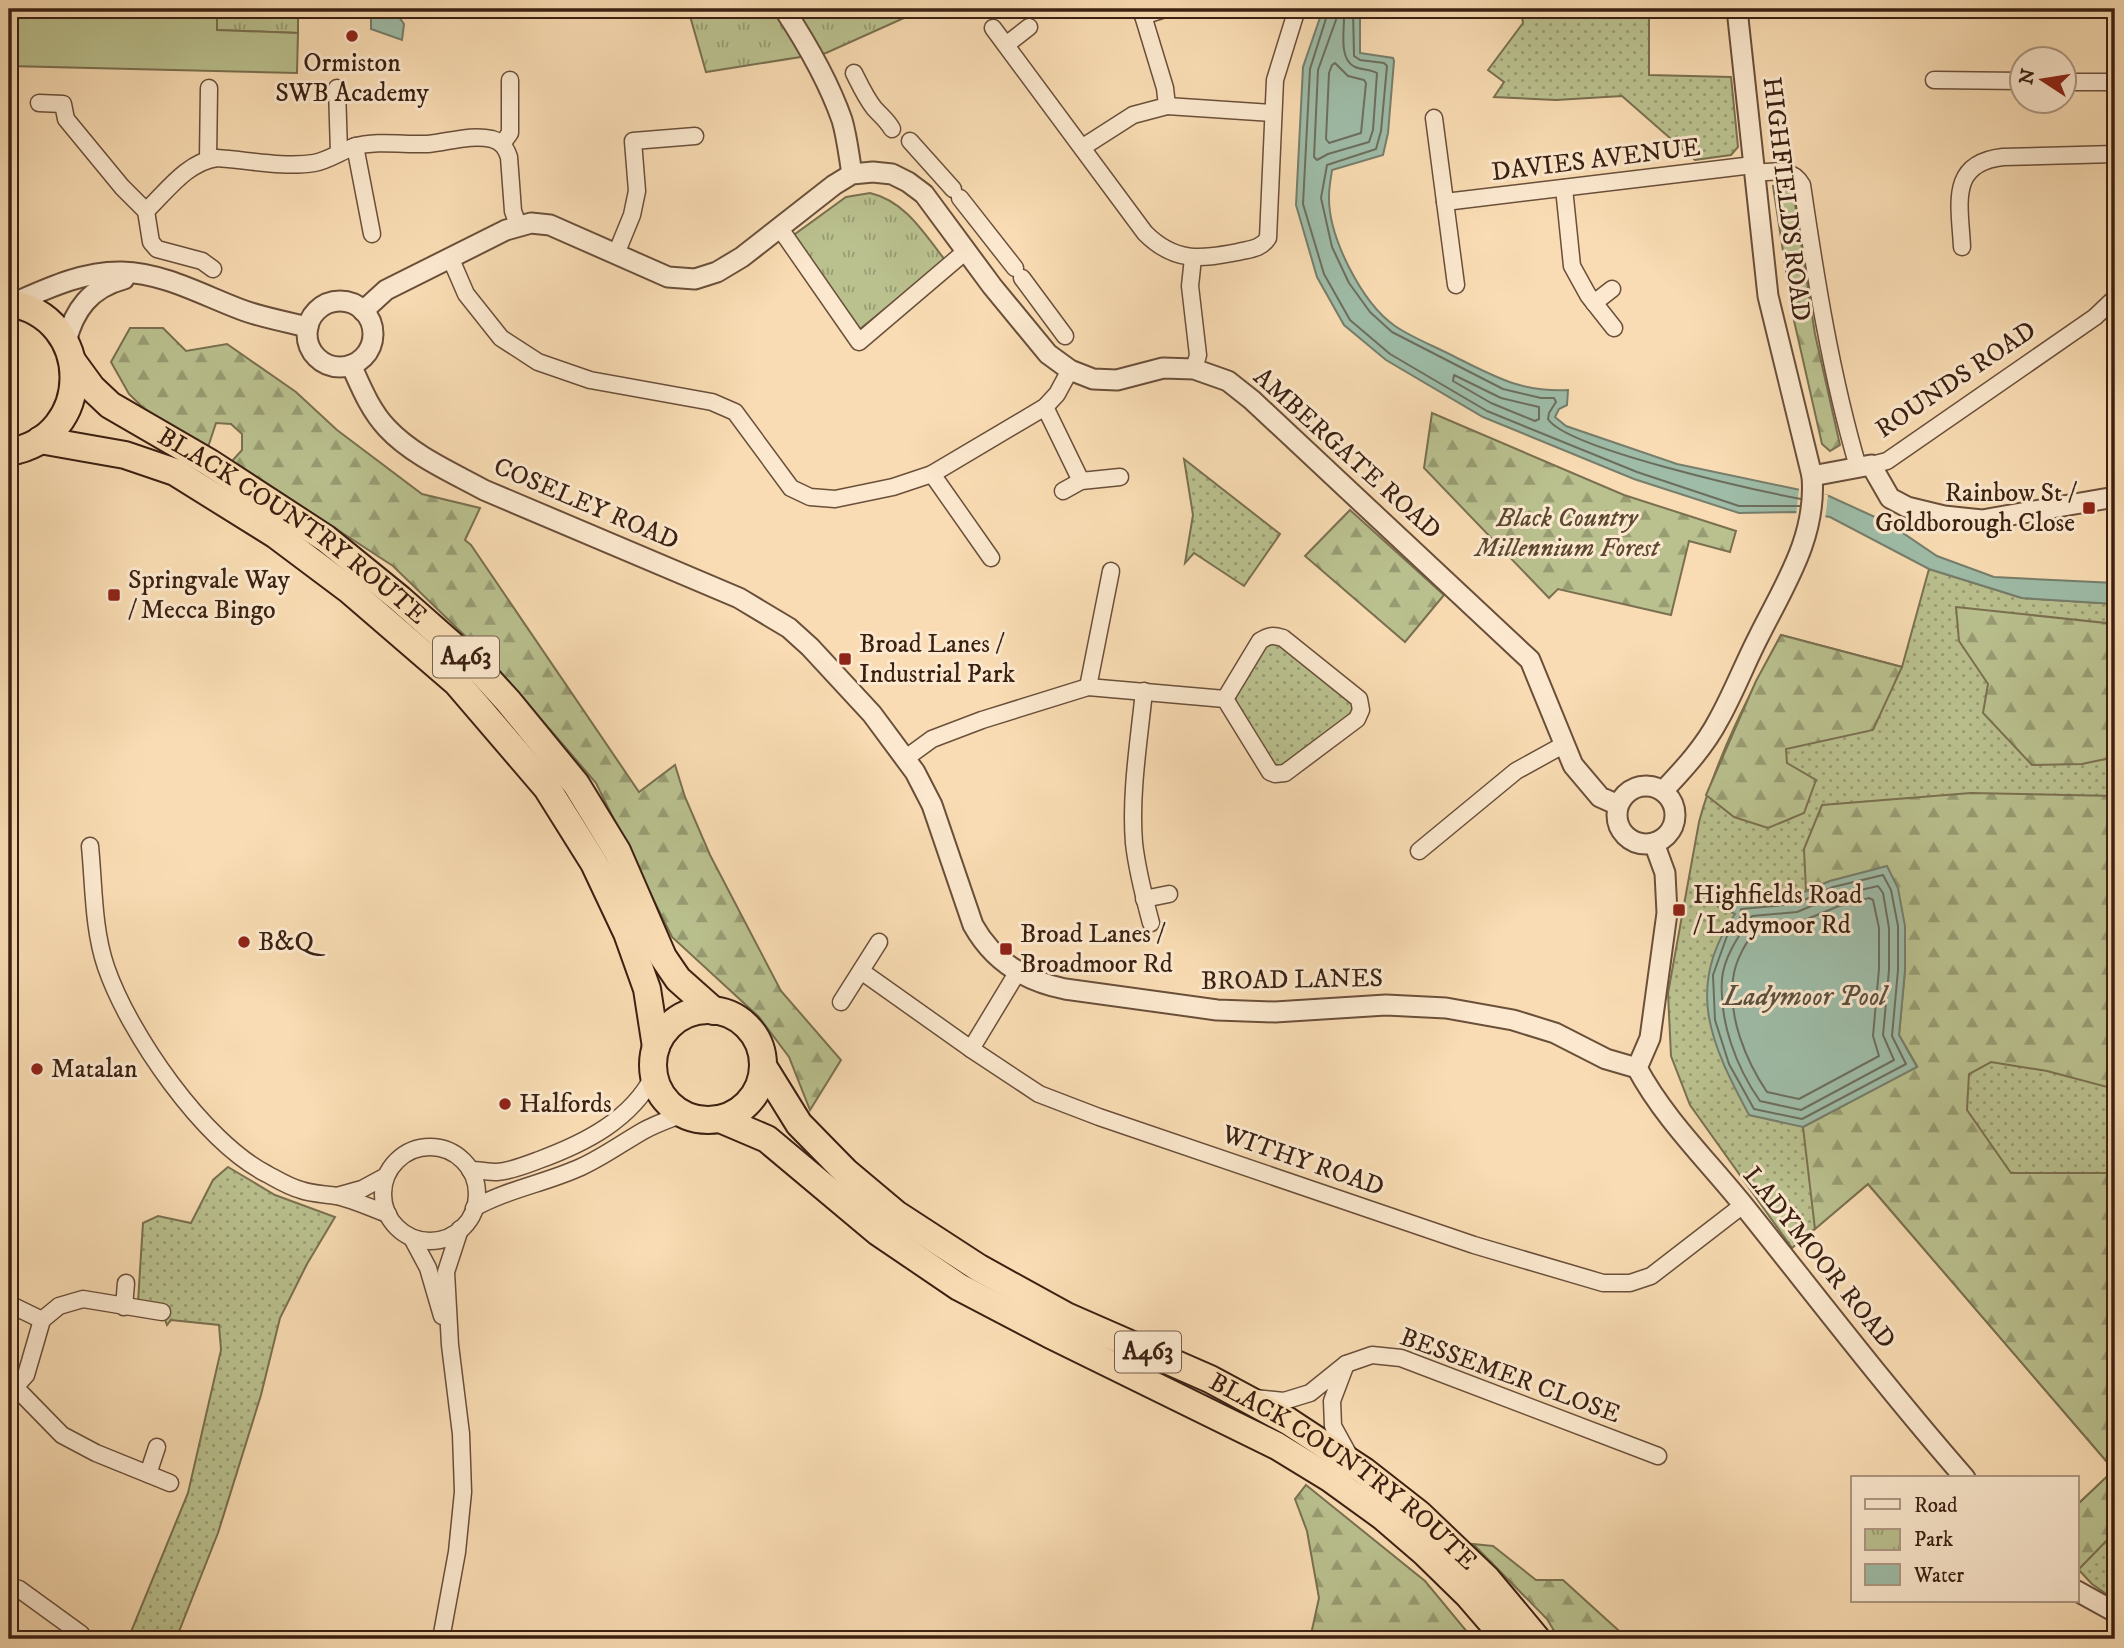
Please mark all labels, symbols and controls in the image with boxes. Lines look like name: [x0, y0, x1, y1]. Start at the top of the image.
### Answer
marker: Ormiston SWB Academy: [344, 28, 360, 44]
north arrow: [2008, 46, 2078, 116]
place label: Ormiston SWB Academy: [275, 47, 429, 110]
text: N: [2015, 66, 2041, 87]
street label: HIGHFIELDS ROAD: [1755, 75, 1817, 323]
street label: DAVIES AVENUE: [1490, 131, 1702, 189]
street label: ROUNDS ROAD: [1869, 314, 2043, 446]
street label: AMBERGATE ROAD: [1246, 361, 1448, 547]
street label: BLACK COUNTRY ROUTE: [152, 420, 434, 632]
street label: COSELEY ROAD: [488, 450, 684, 558]
place label: Rainbow St / Goldborough Close: [1875, 477, 2077, 540]
marker: Rainbow St / Goldborough Close: [2081, 500, 2097, 516]
park label: Black Country Millennium Forest: [1473, 502, 1661, 565]
place label: Springvale Way / Mecca Bingo: [128, 564, 291, 627]
marker: Springvale Way / Mecca Bingo: [106, 587, 122, 603]
place label: Broad Lanes / Industrial Park: [859, 628, 1015, 691]
road number: A463: [433, 636, 499, 678]
marker: Broad Lanes / Industrial Park: [837, 651, 853, 667]
place label: Highfields Road / Ladymoor Rd: [1693, 879, 1862, 942]
marker: Highfields Road / Ladymoor Rd: [1671, 902, 1687, 918]
place label: Broad Lanes / Broadmoor Rd: [1020, 918, 1173, 981]
place label: B&Q: [258, 926, 325, 959]
marker: B&Q: [236, 934, 252, 950]
marker: Broad Lanes / Broadmoor Rd: [998, 941, 1014, 957]
street label: BROAD LANES: [1201, 962, 1383, 998]
water label: Ladymoor Pool: [1721, 979, 1889, 1014]
place label: Matalan: [51, 1053, 138, 1086]
marker: Matalan: [29, 1061, 45, 1077]
place label: Halfords: [519, 1088, 612, 1121]
marker: Halfords: [497, 1096, 513, 1112]
street label: WITHY ROAD: [1217, 1118, 1388, 1204]
street label: LADYMOOR ROAD: [1735, 1160, 1903, 1356]
street label: BESSEMER CLOSE: [1395, 1321, 1625, 1431]
road number: A463: [1115, 1332, 1181, 1372]
street label: BLACK COUNTRY ROUTE: [1203, 1365, 1484, 1577]
legend: [1851, 1476, 2078, 1602]
text: Road: [1914, 1493, 1958, 1519]
text: Park: [1914, 1527, 1954, 1553]
text: Water: [1913, 1563, 1964, 1589]

